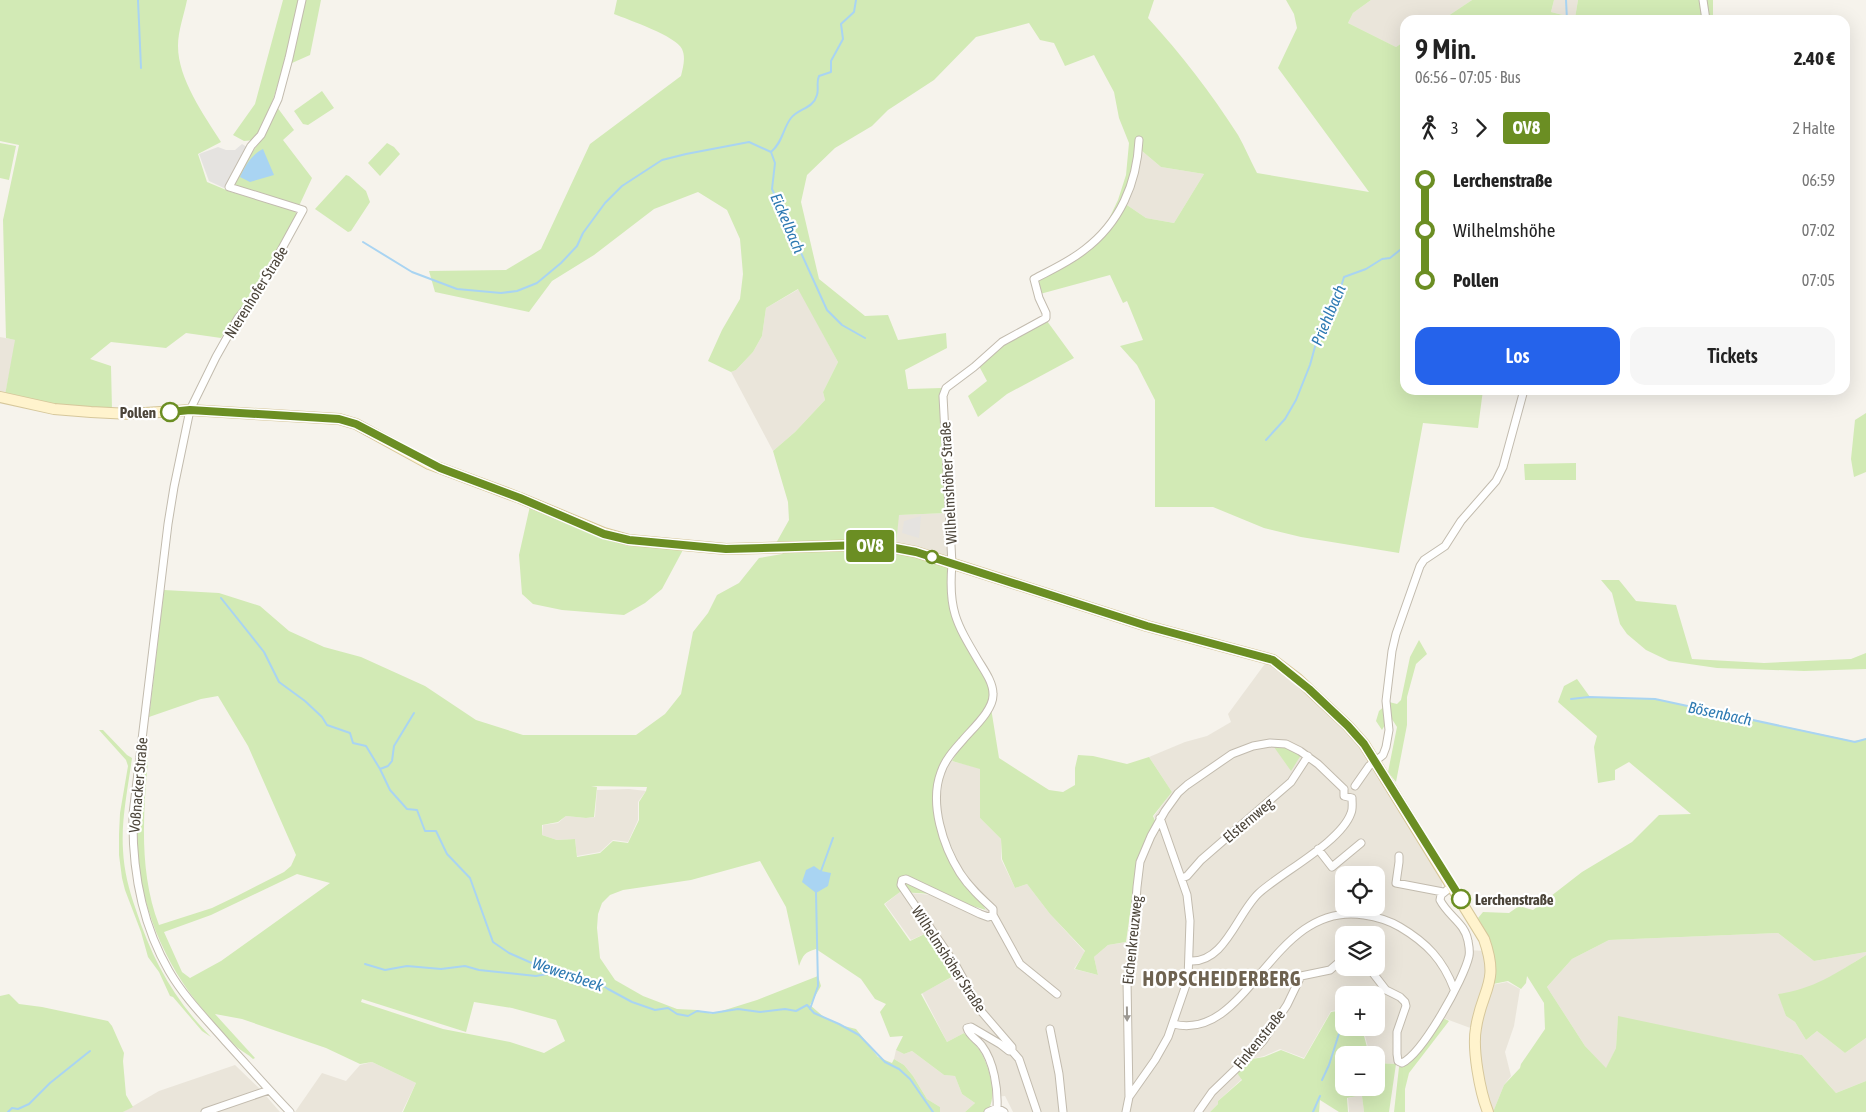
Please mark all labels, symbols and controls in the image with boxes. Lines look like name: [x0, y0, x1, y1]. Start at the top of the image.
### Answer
text: 9 Min.: [1415, 33, 1476, 65]
text: 2.40 €: [1794, 47, 1835, 69]
text: 06:56 – 07:05 · Bus: [1415, 68, 1521, 86]
icon: walk: [1415, 114, 1443, 142]
icon: forward: [1467, 114, 1495, 142]
text: OV8: [1513, 117, 1540, 138]
text: 3: [1451, 119, 1459, 137]
text: 2 Halte: [1793, 119, 1835, 137]
text: Lerchenstraße: [1453, 169, 1552, 191]
text: 06:59: [1802, 171, 1835, 189]
water label: Eickelbach: [767, 190, 809, 256]
text: Wilhelmshöhe: [1453, 219, 1555, 241]
text: 07:02: [1802, 221, 1835, 239]
street label: Nierenhofer Straße: [221, 243, 291, 341]
text: Pollen: [1453, 269, 1499, 291]
text: 07:05: [1802, 271, 1835, 289]
water label: Priehlbach: [1307, 282, 1349, 348]
button: Los: [1415, 327, 1620, 385]
button: Tickets: [1630, 327, 1835, 385]
marker: Pollen: [160, 402, 180, 422]
place label: Pollen: [120, 404, 156, 421]
street label: Wilhelmshöher Straße: [936, 421, 960, 545]
line badge: OV8: [841, 530, 899, 562]
text: OV8: [856, 535, 884, 556]
unlabelled marker: [925, 550, 939, 564]
water label: Bösenbach: [1687, 697, 1754, 729]
street label: Voßnacker Straße: [125, 736, 151, 834]
street label: Elsternweg: [1219, 794, 1277, 846]
map controls: [1335, 866, 1385, 1096]
button: locate: [1335, 866, 1385, 916]
marker: Lerchenstraße: [1451, 889, 1471, 909]
place label: Lerchenstraße: [1475, 891, 1554, 908]
street label: Eichenkreuzweg: [1119, 894, 1145, 985]
street label: Wilhelmshöher Straße: [908, 903, 990, 1015]
button: layers: [1335, 926, 1385, 976]
water label: Wewersbeek: [530, 953, 607, 995]
district label: HOPSCHEIDERBERG: [1143, 967, 1301, 990]
button: +: [1335, 986, 1385, 1036]
street label: Finkenstraße: [1230, 1006, 1288, 1072]
one-way arrow: [1123, 1007, 1131, 1023]
button: −: [1335, 1046, 1385, 1096]

